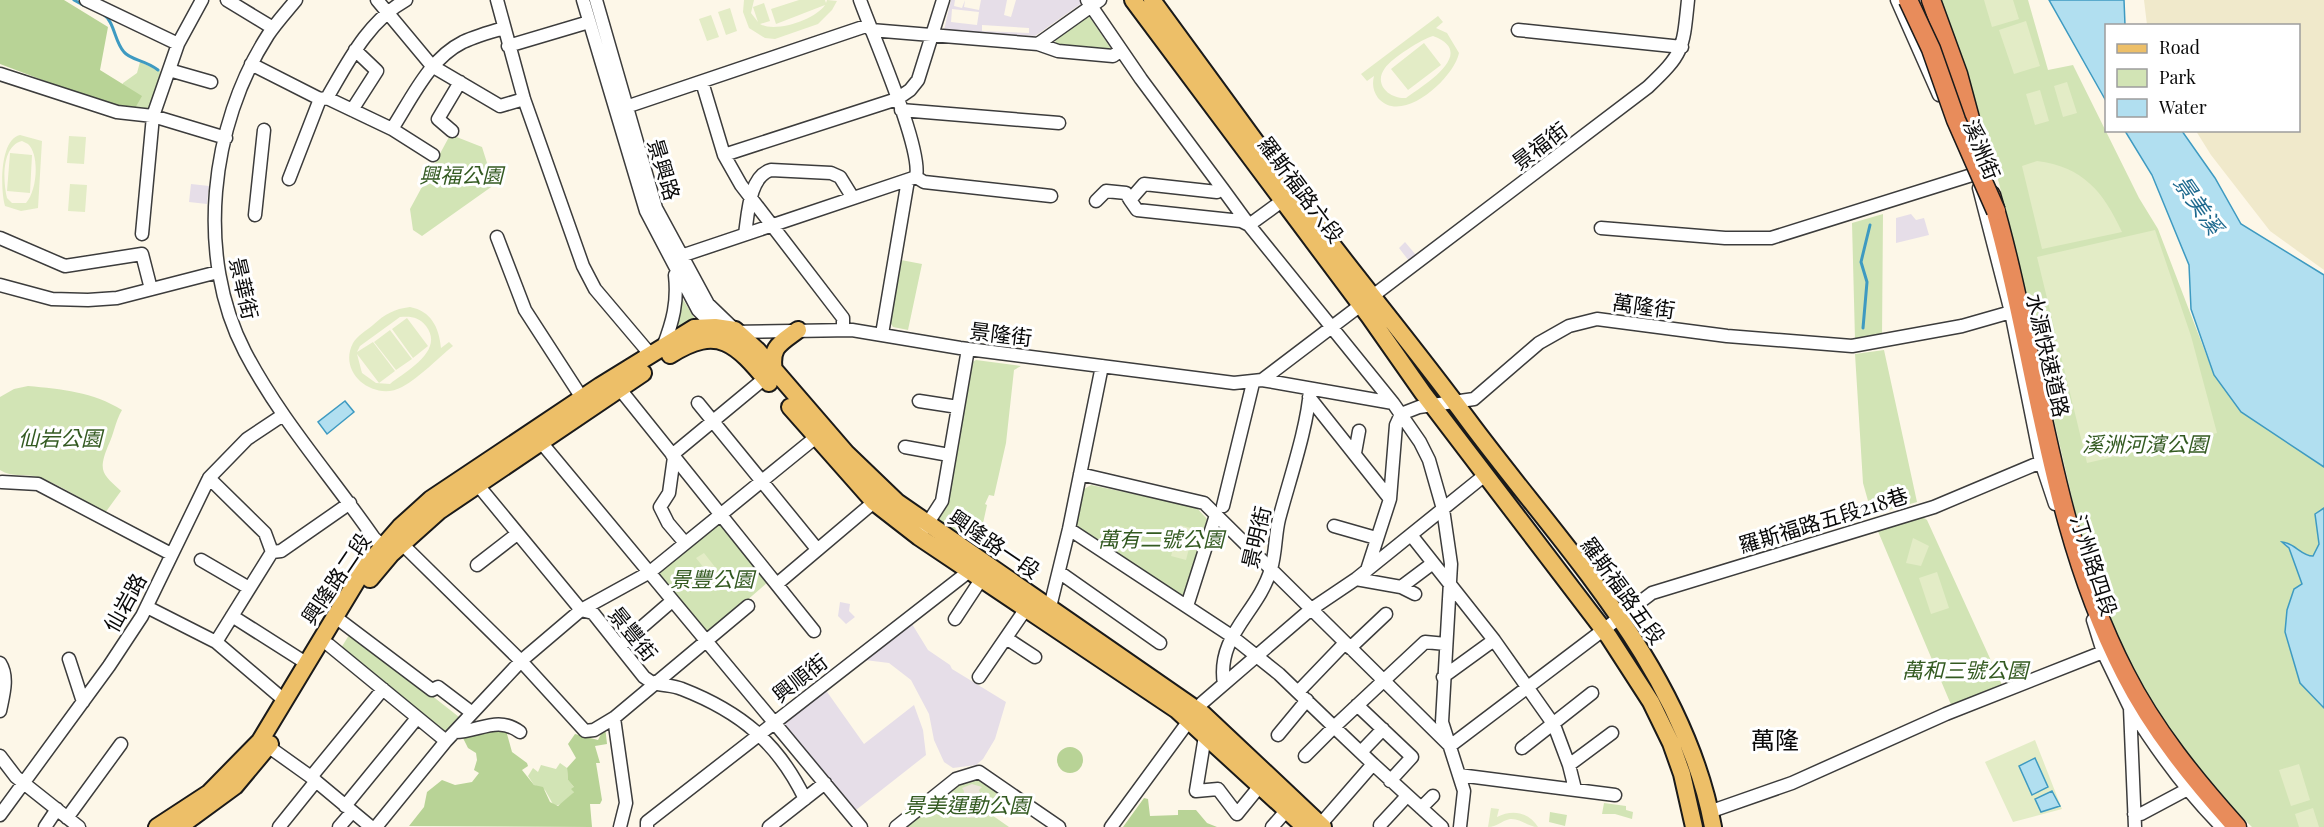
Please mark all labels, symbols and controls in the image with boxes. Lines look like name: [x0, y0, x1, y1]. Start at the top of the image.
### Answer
legend: [2105, 24, 2300, 132]
text: Road: [2159, 35, 2200, 59]
text: Park: [2159, 65, 2196, 89]
text: Water: [2158, 95, 2207, 119]
street label: 景福街: [1505, 115, 1573, 175]
street label: 溪洲街: [1958, 115, 2008, 183]
street label: 羅斯福路六段: [1253, 130, 1351, 248]
street label: 景興路: [642, 135, 688, 203]
park label: 興福公園: [419, 160, 506, 188]
water label: 景美溪: [2168, 168, 2232, 242]
street label: 景華街: [224, 254, 266, 322]
street label: 萬隆街: [1611, 287, 1677, 323]
street label: 水源快速道路: [2021, 290, 2077, 420]
street label: 景隆街: [968, 315, 1034, 351]
park label: 仙岩公園: [18, 423, 105, 451]
park label: 溪洲河濱公園: [2082, 429, 2211, 457]
street label: 羅斯福路五段218巷: [1735, 480, 1911, 558]
street label: 興隆路一段: [944, 502, 1046, 584]
street label: 景明街: [1234, 503, 1276, 571]
street label: 汀州路四段: [2065, 511, 2125, 619]
park label: 萬有二號公園: [1098, 524, 1227, 552]
street label: 興隆路二段: [294, 527, 376, 629]
street label: 羅斯福路五段: [1576, 531, 1672, 649]
park label: 景豐公園: [670, 564, 757, 592]
street label: 仙岩路: [96, 568, 152, 636]
street label: 景豐街: [603, 600, 665, 666]
street label: 興順街: [766, 647, 832, 707]
park label: 萬和三號公園: [1902, 655, 2031, 683]
district label: 萬隆: [1751, 723, 1799, 755]
park label: 景美運動公園: [904, 790, 1033, 818]

